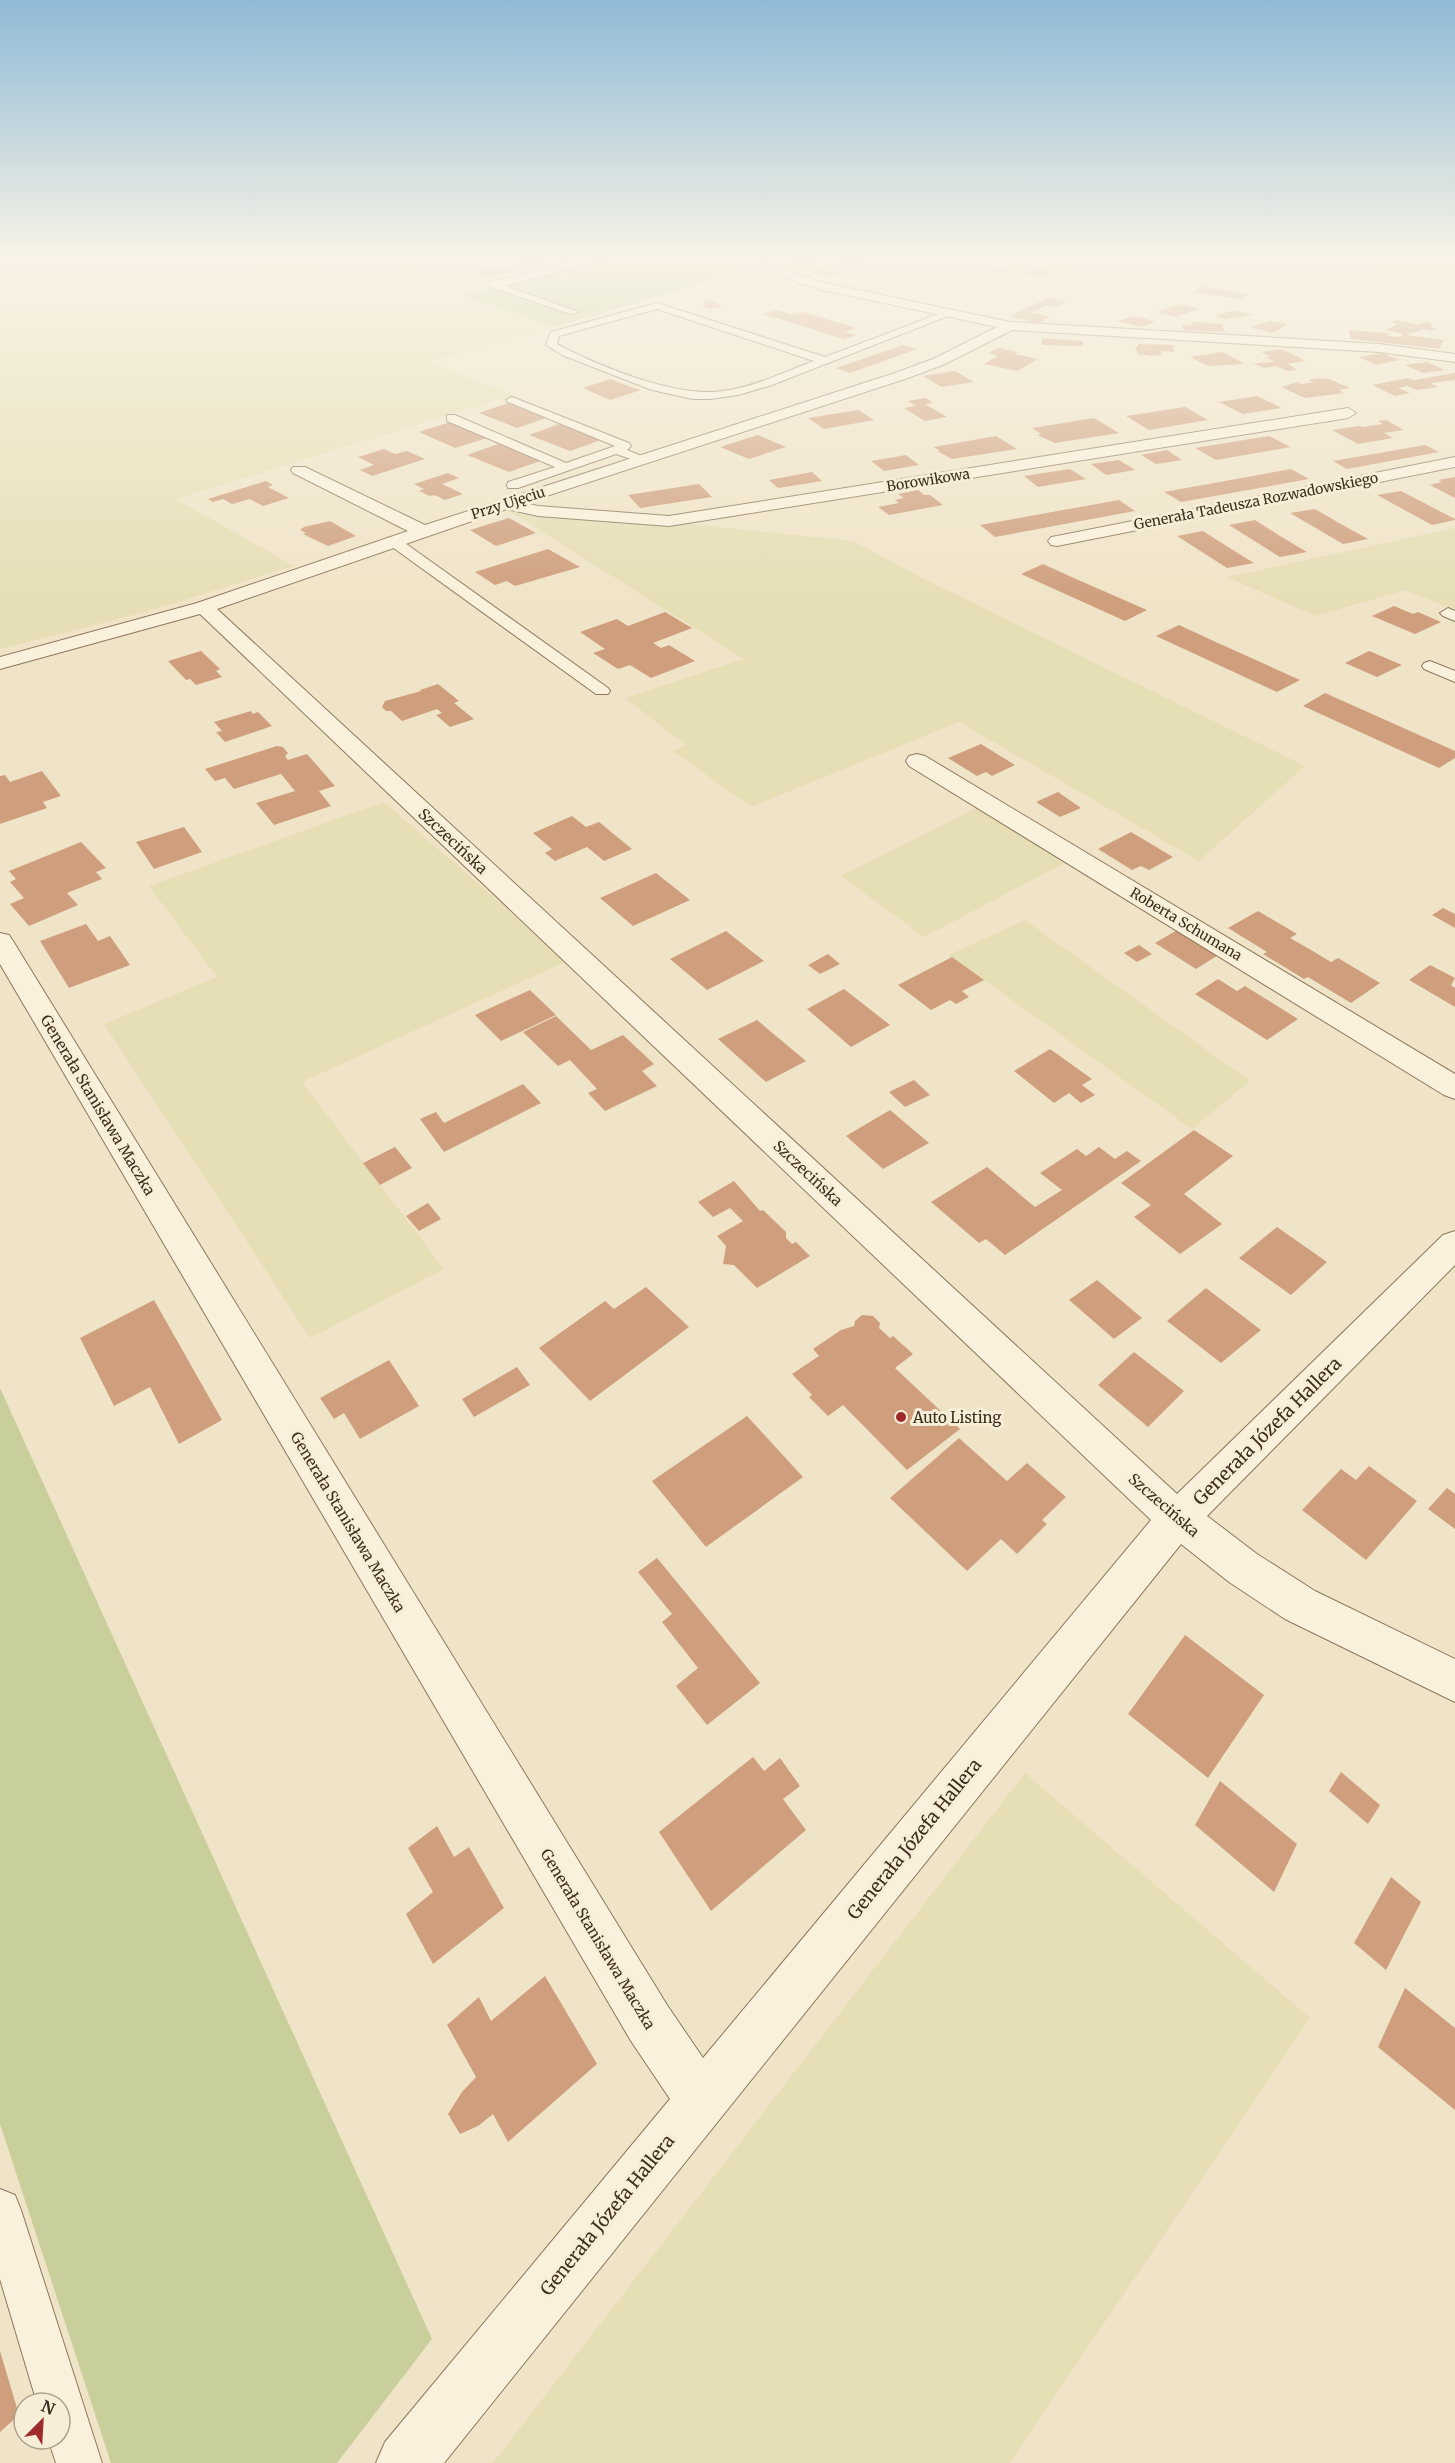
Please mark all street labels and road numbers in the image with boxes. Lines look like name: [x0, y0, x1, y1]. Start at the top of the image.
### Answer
street label: Borowikowa: [885, 464, 972, 495]
street label: Generała Tadeusza Rozwadowskiego: [1132, 468, 1380, 534]
street label: Przy Ujęciu: [469, 483, 547, 523]
street label: Szczecińska: [414, 804, 492, 878]
street label: Roberta Schumana: [1127, 883, 1246, 965]
street label: Generała Stanisława Maczka: [37, 1011, 159, 1199]
street label: Szczecińska: [769, 1136, 847, 1210]
street label: Generała Józefa Hallera: [1188, 1352, 1346, 1510]
street label: Generała Stanisława Maczka: [287, 1428, 409, 1616]
street label: Szczecińska: [1125, 1469, 1203, 1541]
street label: Generała Józefa Hallera: [842, 1753, 986, 1924]
street label: Generała Stanisława Maczka: [537, 1845, 659, 2033]
street label: Generała Józefa Hallera: [535, 2129, 679, 2300]

